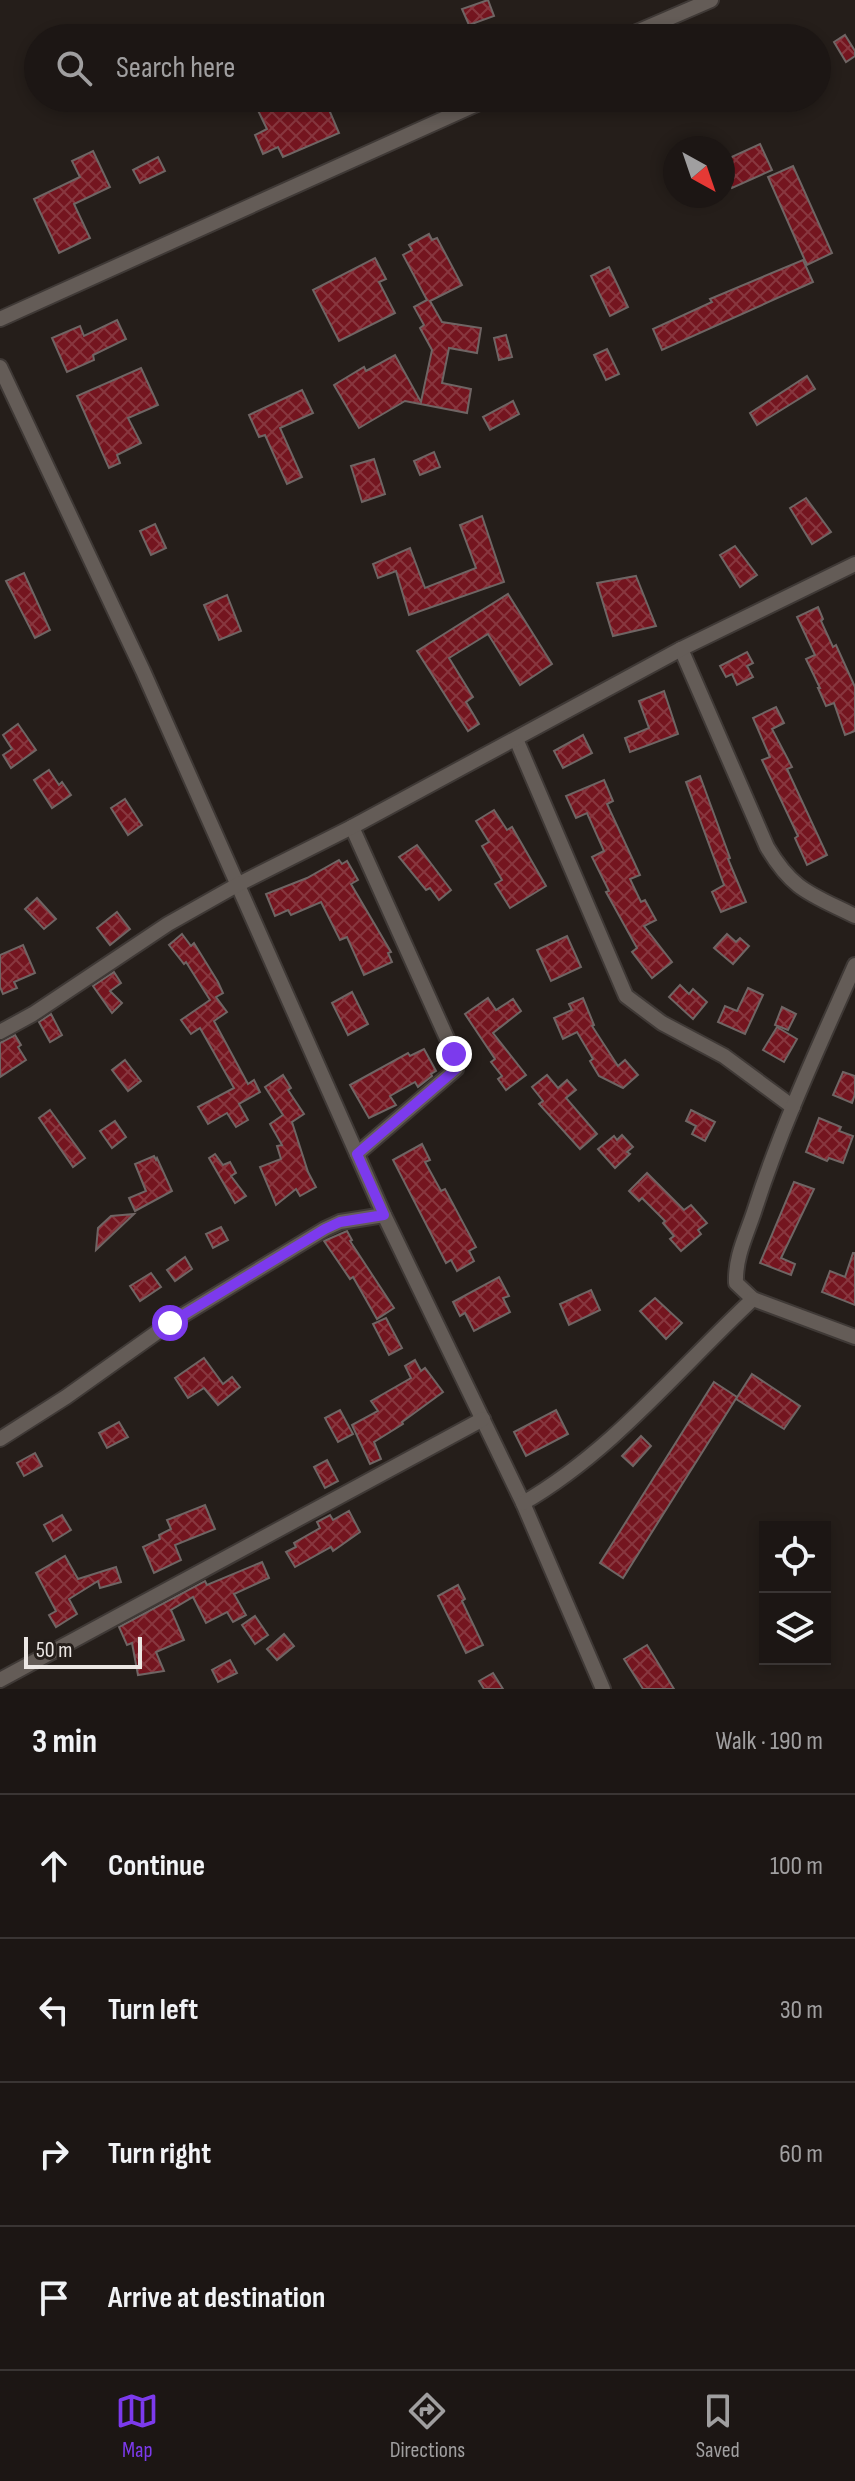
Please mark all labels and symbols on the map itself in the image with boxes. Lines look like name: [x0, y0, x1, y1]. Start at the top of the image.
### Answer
north arrow: [663, 136, 735, 208]
route end: [436, 1036, 472, 1072]
route start: [152, 1305, 188, 1341]
scale bar: [24, 1633, 142, 1669]

